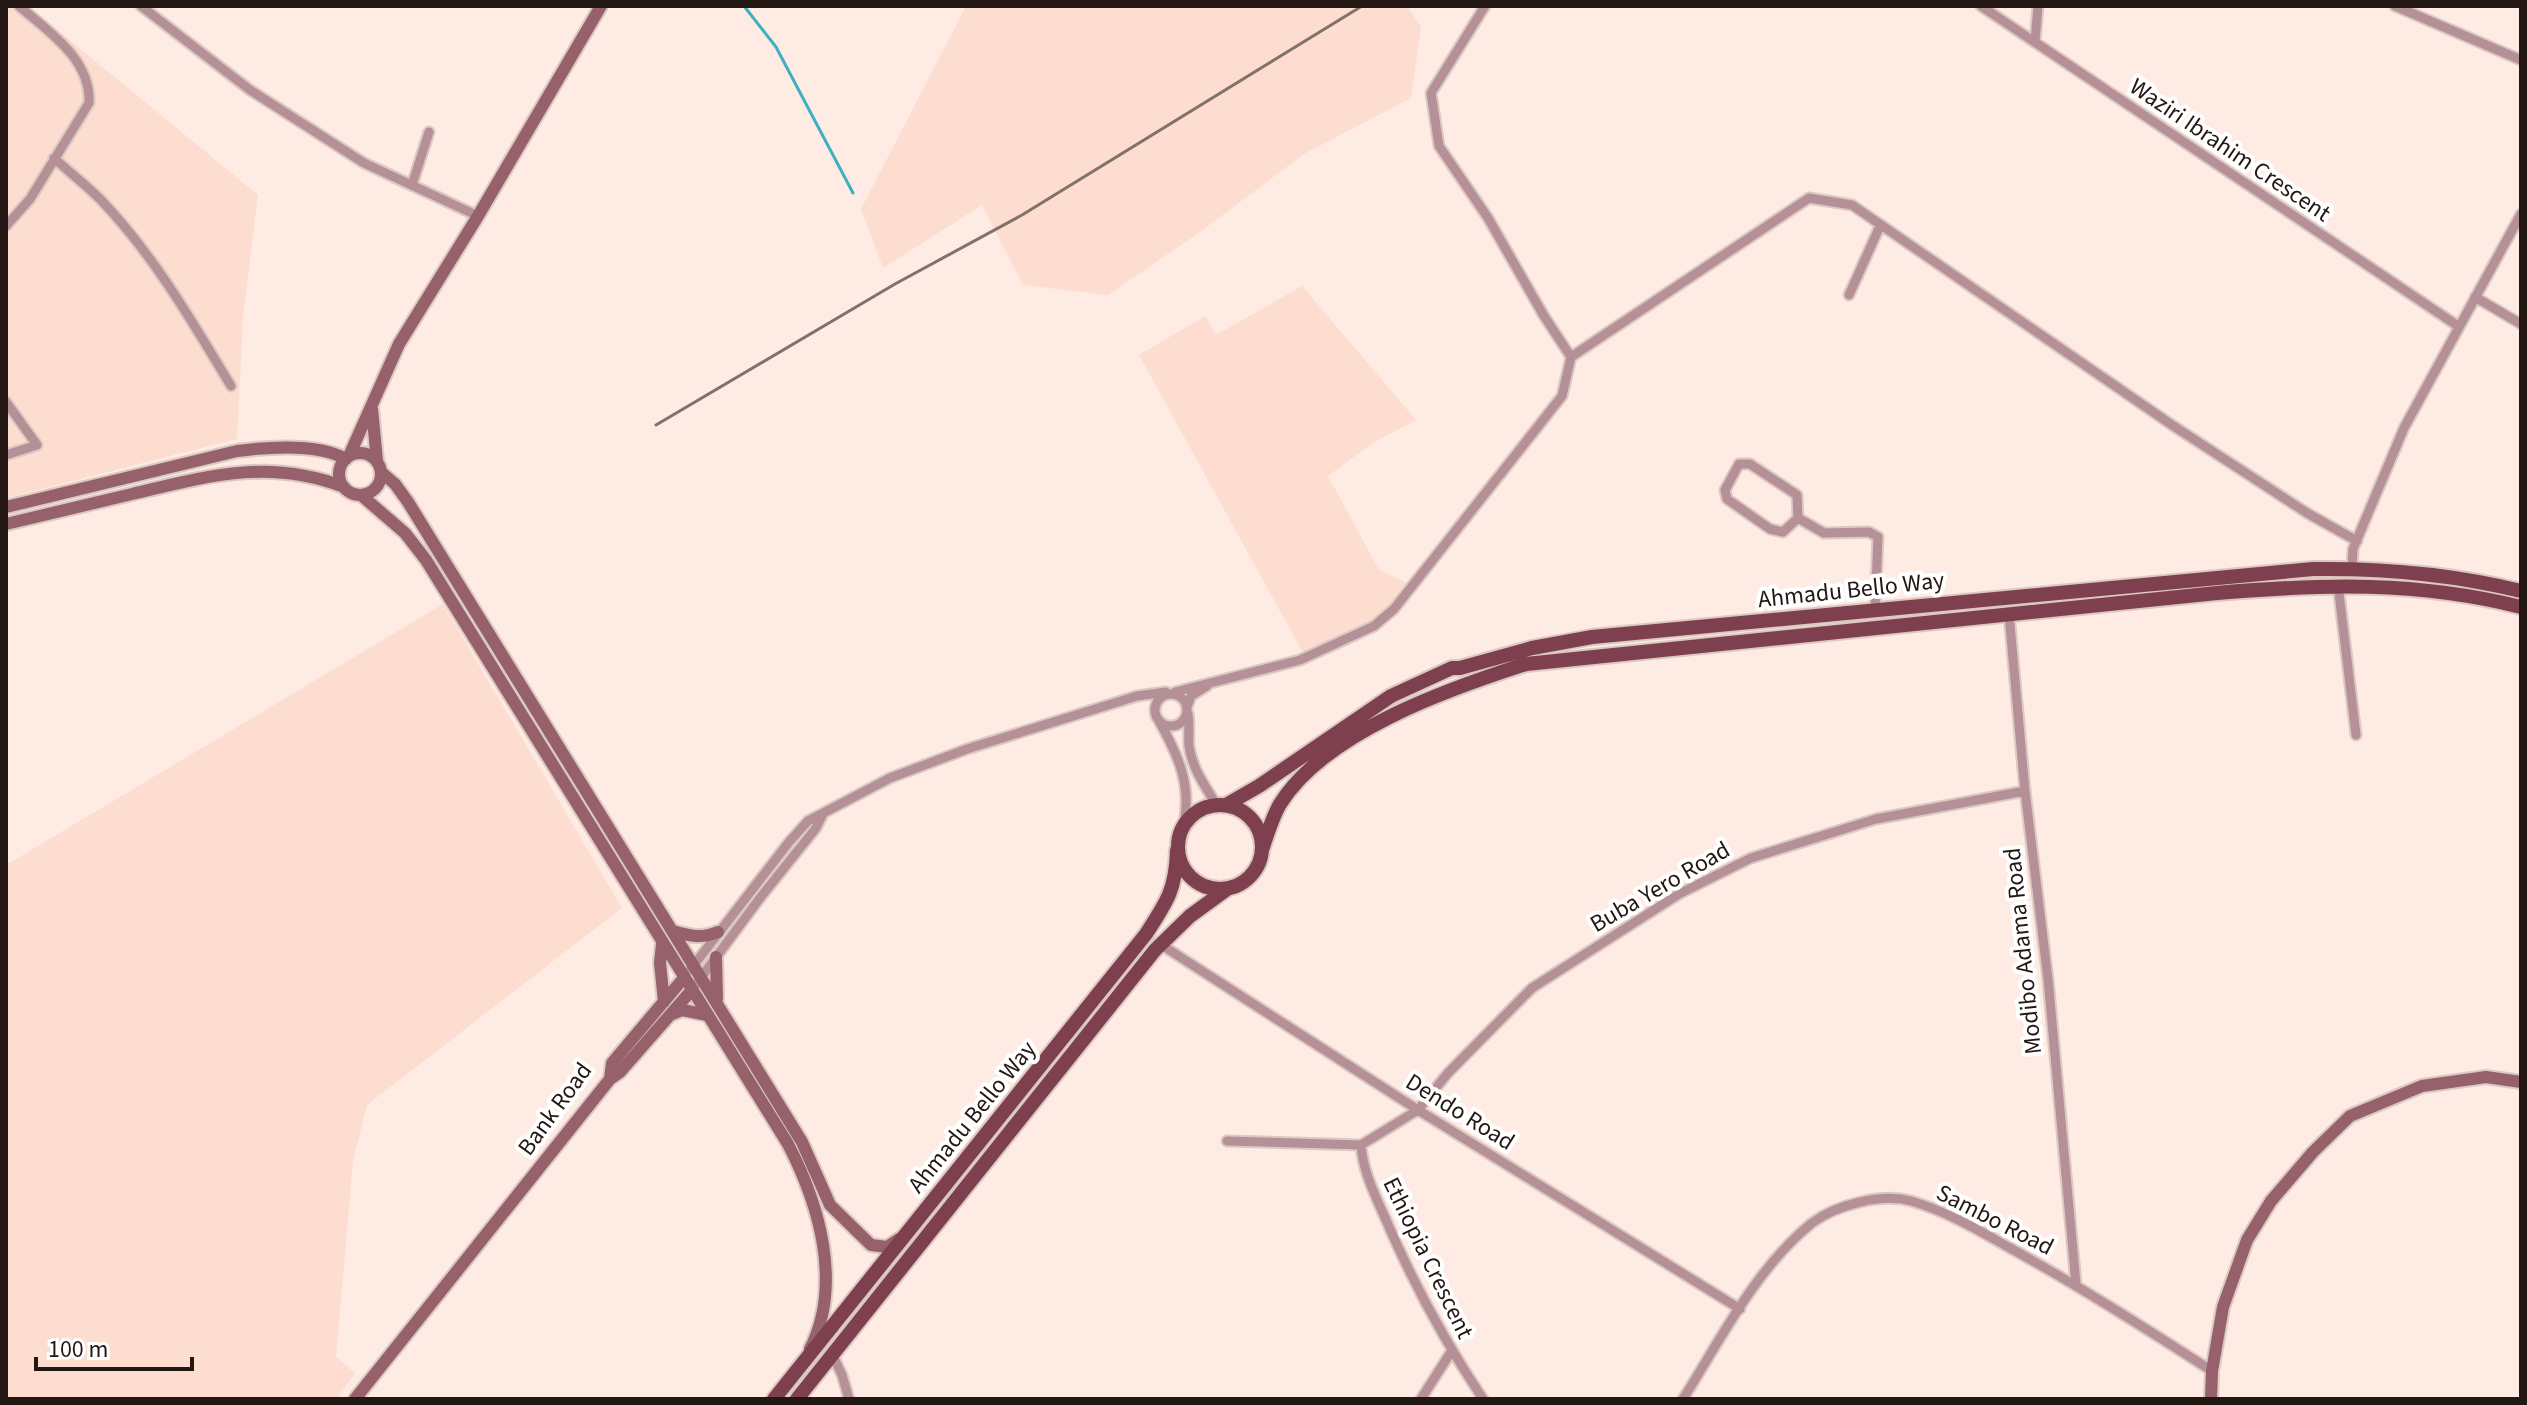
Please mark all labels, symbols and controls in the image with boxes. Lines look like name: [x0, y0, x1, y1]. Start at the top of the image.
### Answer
street label: Waziri Ibrahim Crescent: [2122, 69, 2338, 231]
street label: Ahmadu Bello Way: [1756, 563, 1946, 617]
street label: Buba Yero Road: [1583, 833, 1737, 941]
street label: Modibo Adama Road: [1995, 846, 2051, 1056]
street label: Ahmadu Bello Way: [900, 1033, 1044, 1201]
street label: Bank Road: [509, 1055, 601, 1163]
street label: Dendo Road: [1399, 1065, 1521, 1159]
street label: Ethiopia Crescent: [1374, 1171, 1482, 1345]
street label: Sambo Road: [1930, 1175, 2060, 1265]
scale bar: [36, 1321, 192, 1371]
text: 100 m: [48, 1332, 108, 1367]

